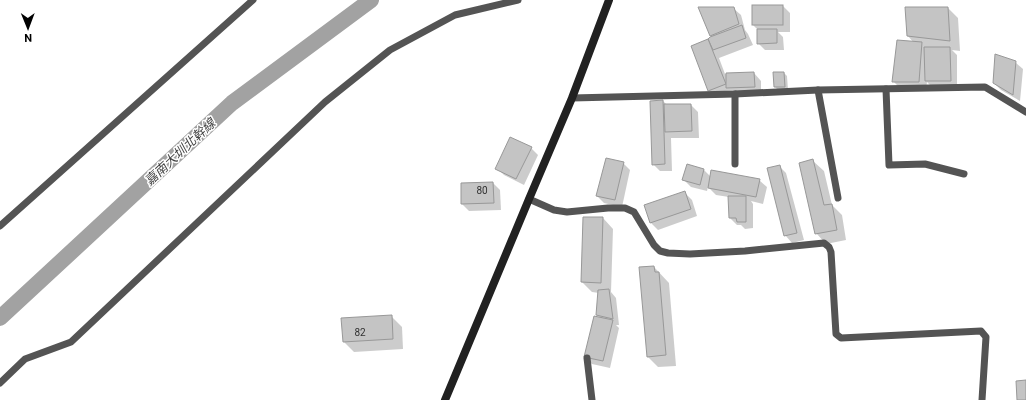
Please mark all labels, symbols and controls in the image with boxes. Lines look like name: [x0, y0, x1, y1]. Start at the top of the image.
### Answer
north arrow: [8, 8, 48, 48]
text: N: [24, 31, 32, 44]
water label: 嘉南大圳北幹線: [142, 114, 220, 189]
house number: 80: [476, 185, 488, 196]
house number: 82: [354, 327, 366, 338]

